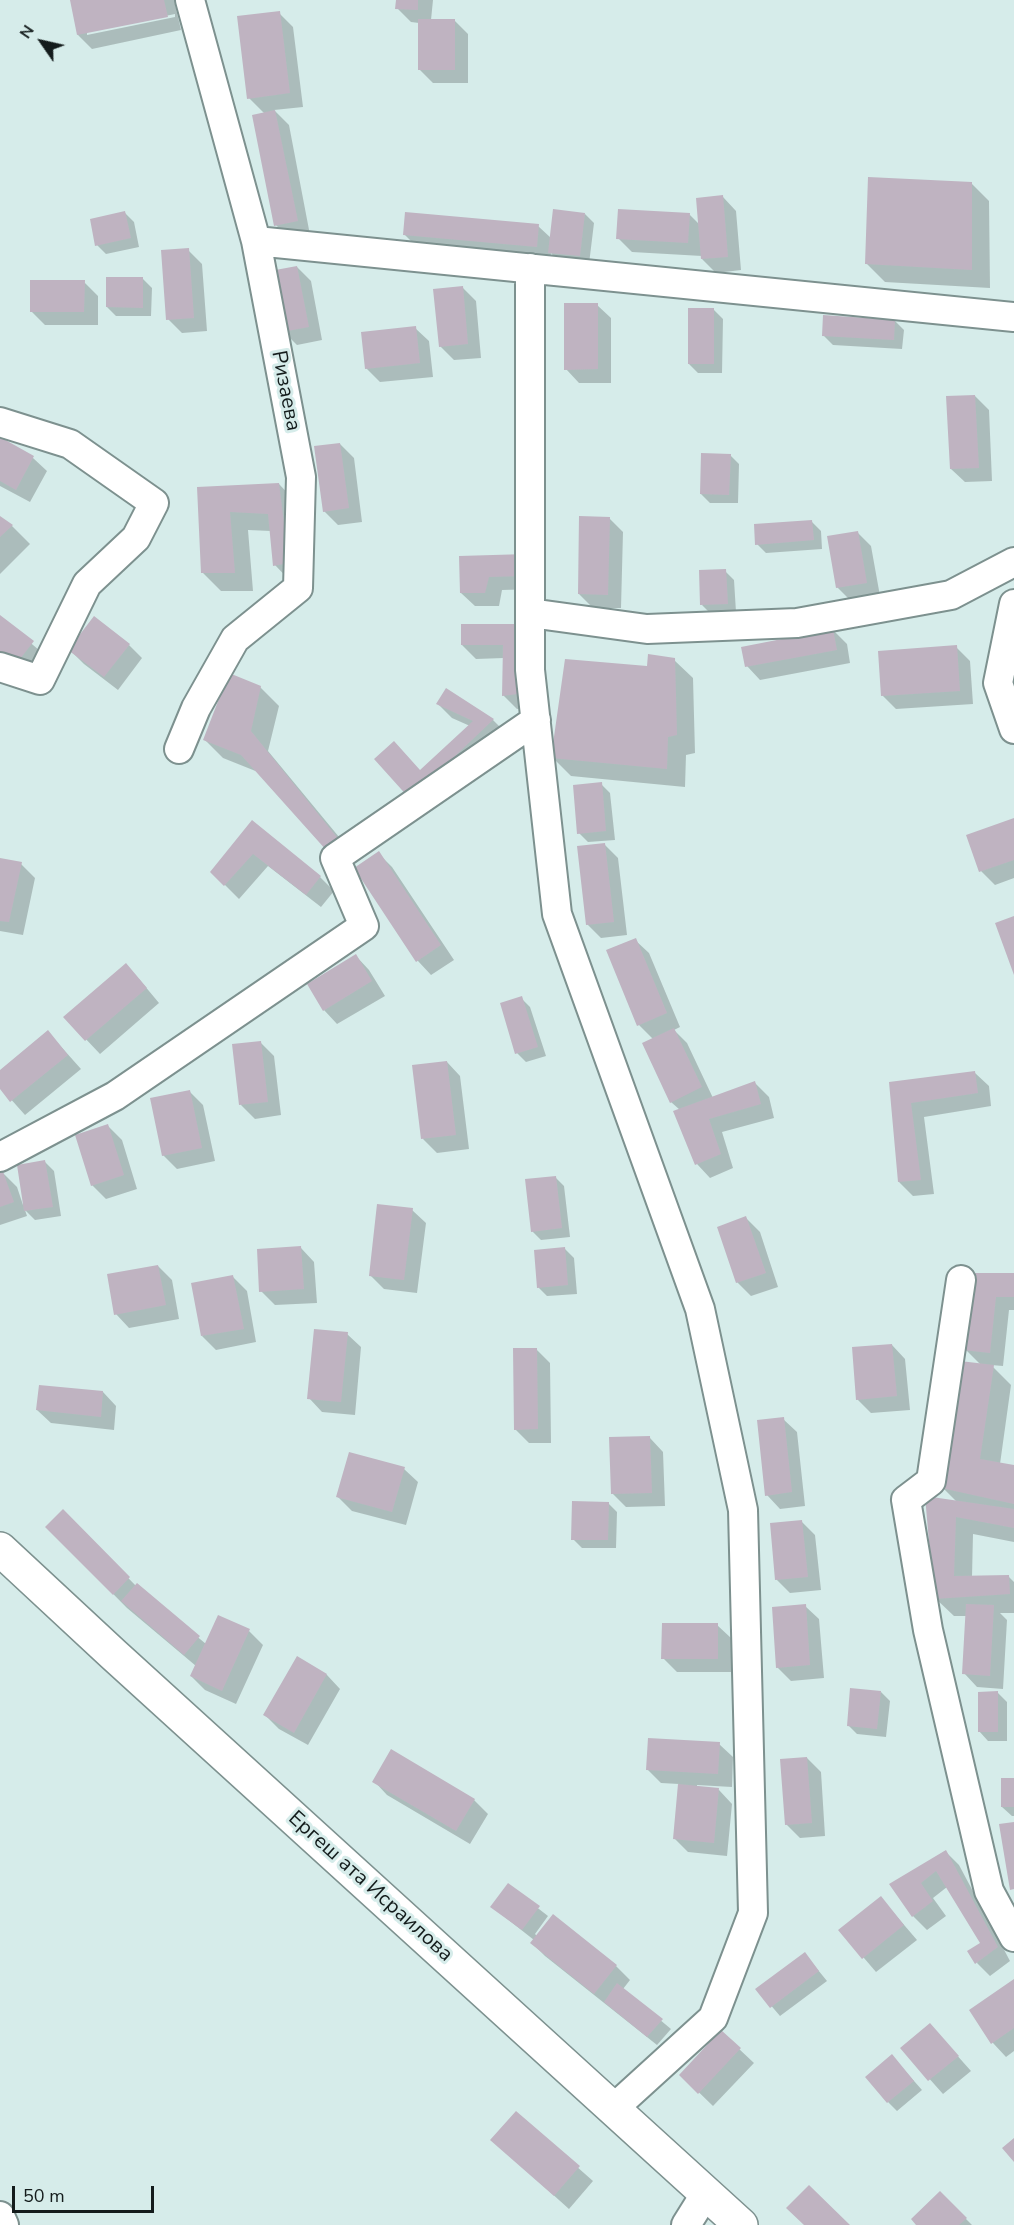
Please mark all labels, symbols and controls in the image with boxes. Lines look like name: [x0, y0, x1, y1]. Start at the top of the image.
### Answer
north arrow: [12, 12, 72, 72]
text: N: [15, 21, 40, 43]
street label: Ризаева: [265, 349, 305, 433]
street label: Ергеш ата Исраилова: [282, 1806, 458, 1968]
scale bar: [15, 2174, 158, 2212]
text: 50 m: [23, 2184, 65, 2208]

